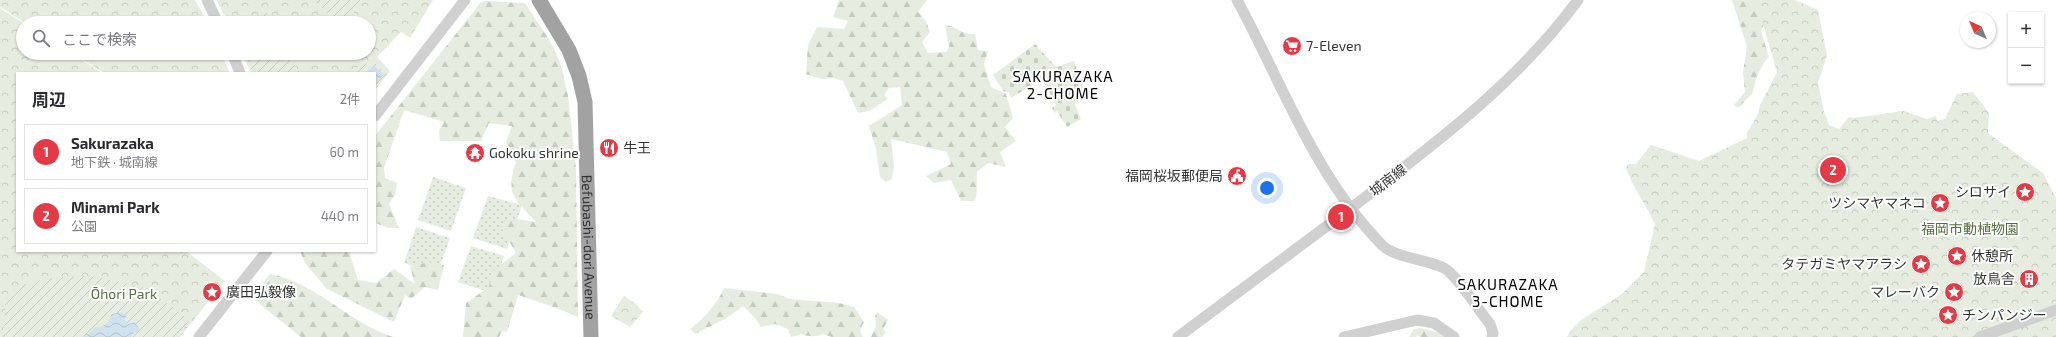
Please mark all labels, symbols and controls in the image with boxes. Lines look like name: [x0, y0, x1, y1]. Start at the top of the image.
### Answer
north arrow: [1960, 12, 1996, 48]
map controls: [2008, 12, 2044, 84]
button: +: [2008, 12, 2044, 48]
search box: [16, 16, 376, 60]
icon: search: [30, 27, 52, 49]
text: ここで検索: [62, 30, 137, 48]
supermarket icon: 7-Eleven: [1281, 35, 1303, 57]
place label: 7-Eleven: [1306, 37, 1362, 54]
button: −: [2008, 48, 2044, 84]
district label: SAKURAZAKA 2-CHOME: [1012, 67, 1114, 102]
text: 周辺: [32, 89, 66, 109]
text: 2件: [340, 91, 360, 107]
text: Sakurazaka: [71, 134, 154, 152]
restaurant icon: 牛王: [598, 137, 620, 159]
place label: 牛王: [623, 139, 651, 156]
temple icon: Gokoku shrine: [464, 142, 486, 164]
text: 1: [43, 144, 49, 160]
text: 60 m: [329, 144, 359, 160]
place label: Gokoku shrine: [489, 144, 579, 161]
text: 地下鉄 · 城南線: [71, 154, 158, 170]
pin: 2: [1820, 155, 1846, 185]
street label: 城南線: [1366, 160, 1410, 199]
public building icon: 福岡桜坂郵便局: [1226, 165, 1248, 187]
place label: 福岡桜坂郵便局: [1125, 167, 1223, 184]
street label: Befubashi-dori Avenue: [579, 174, 600, 320]
your location: [1257, 178, 1277, 198]
place icon: シロサイ: [2014, 181, 2036, 203]
place label: シロサイ: [1955, 183, 2011, 200]
place icon: ツシマヤマネコ: [1929, 192, 1951, 214]
place label: ツシマヤマネコ: [1828, 194, 1926, 211]
text: Minami Park: [71, 198, 160, 216]
pin: 1: [1328, 202, 1354, 232]
text: 2: [42, 208, 50, 224]
text: 440 m: [321, 208, 359, 224]
text: 公園: [71, 218, 97, 234]
park label: 福岡市動植物園: [1921, 220, 2019, 237]
place icon: 休憩所: [1946, 245, 1968, 267]
place label: 休憩所: [1971, 247, 2013, 264]
place icon: タテガミヤマアラシ: [1910, 253, 1932, 275]
place label: タテガミヤマアラシ: [1781, 255, 1907, 272]
building icon: 放鳥舎: [2018, 268, 2040, 290]
place label: 放鳥舎: [1973, 270, 2015, 287]
district label: SAKURAZAKA 3-CHOME: [1457, 275, 1559, 310]
place icon: 廣田弘毅像: [201, 281, 223, 303]
place icon: マレーバク: [1943, 281, 1965, 303]
place label: 廣田弘毅像: [226, 283, 296, 300]
place label: マレーバク: [1870, 283, 1940, 300]
park label: Ōhori Park: [91, 285, 157, 302]
place icon: チンパンジー: [1937, 304, 1959, 326]
place label: チンパンジー: [1962, 306, 2047, 323]

